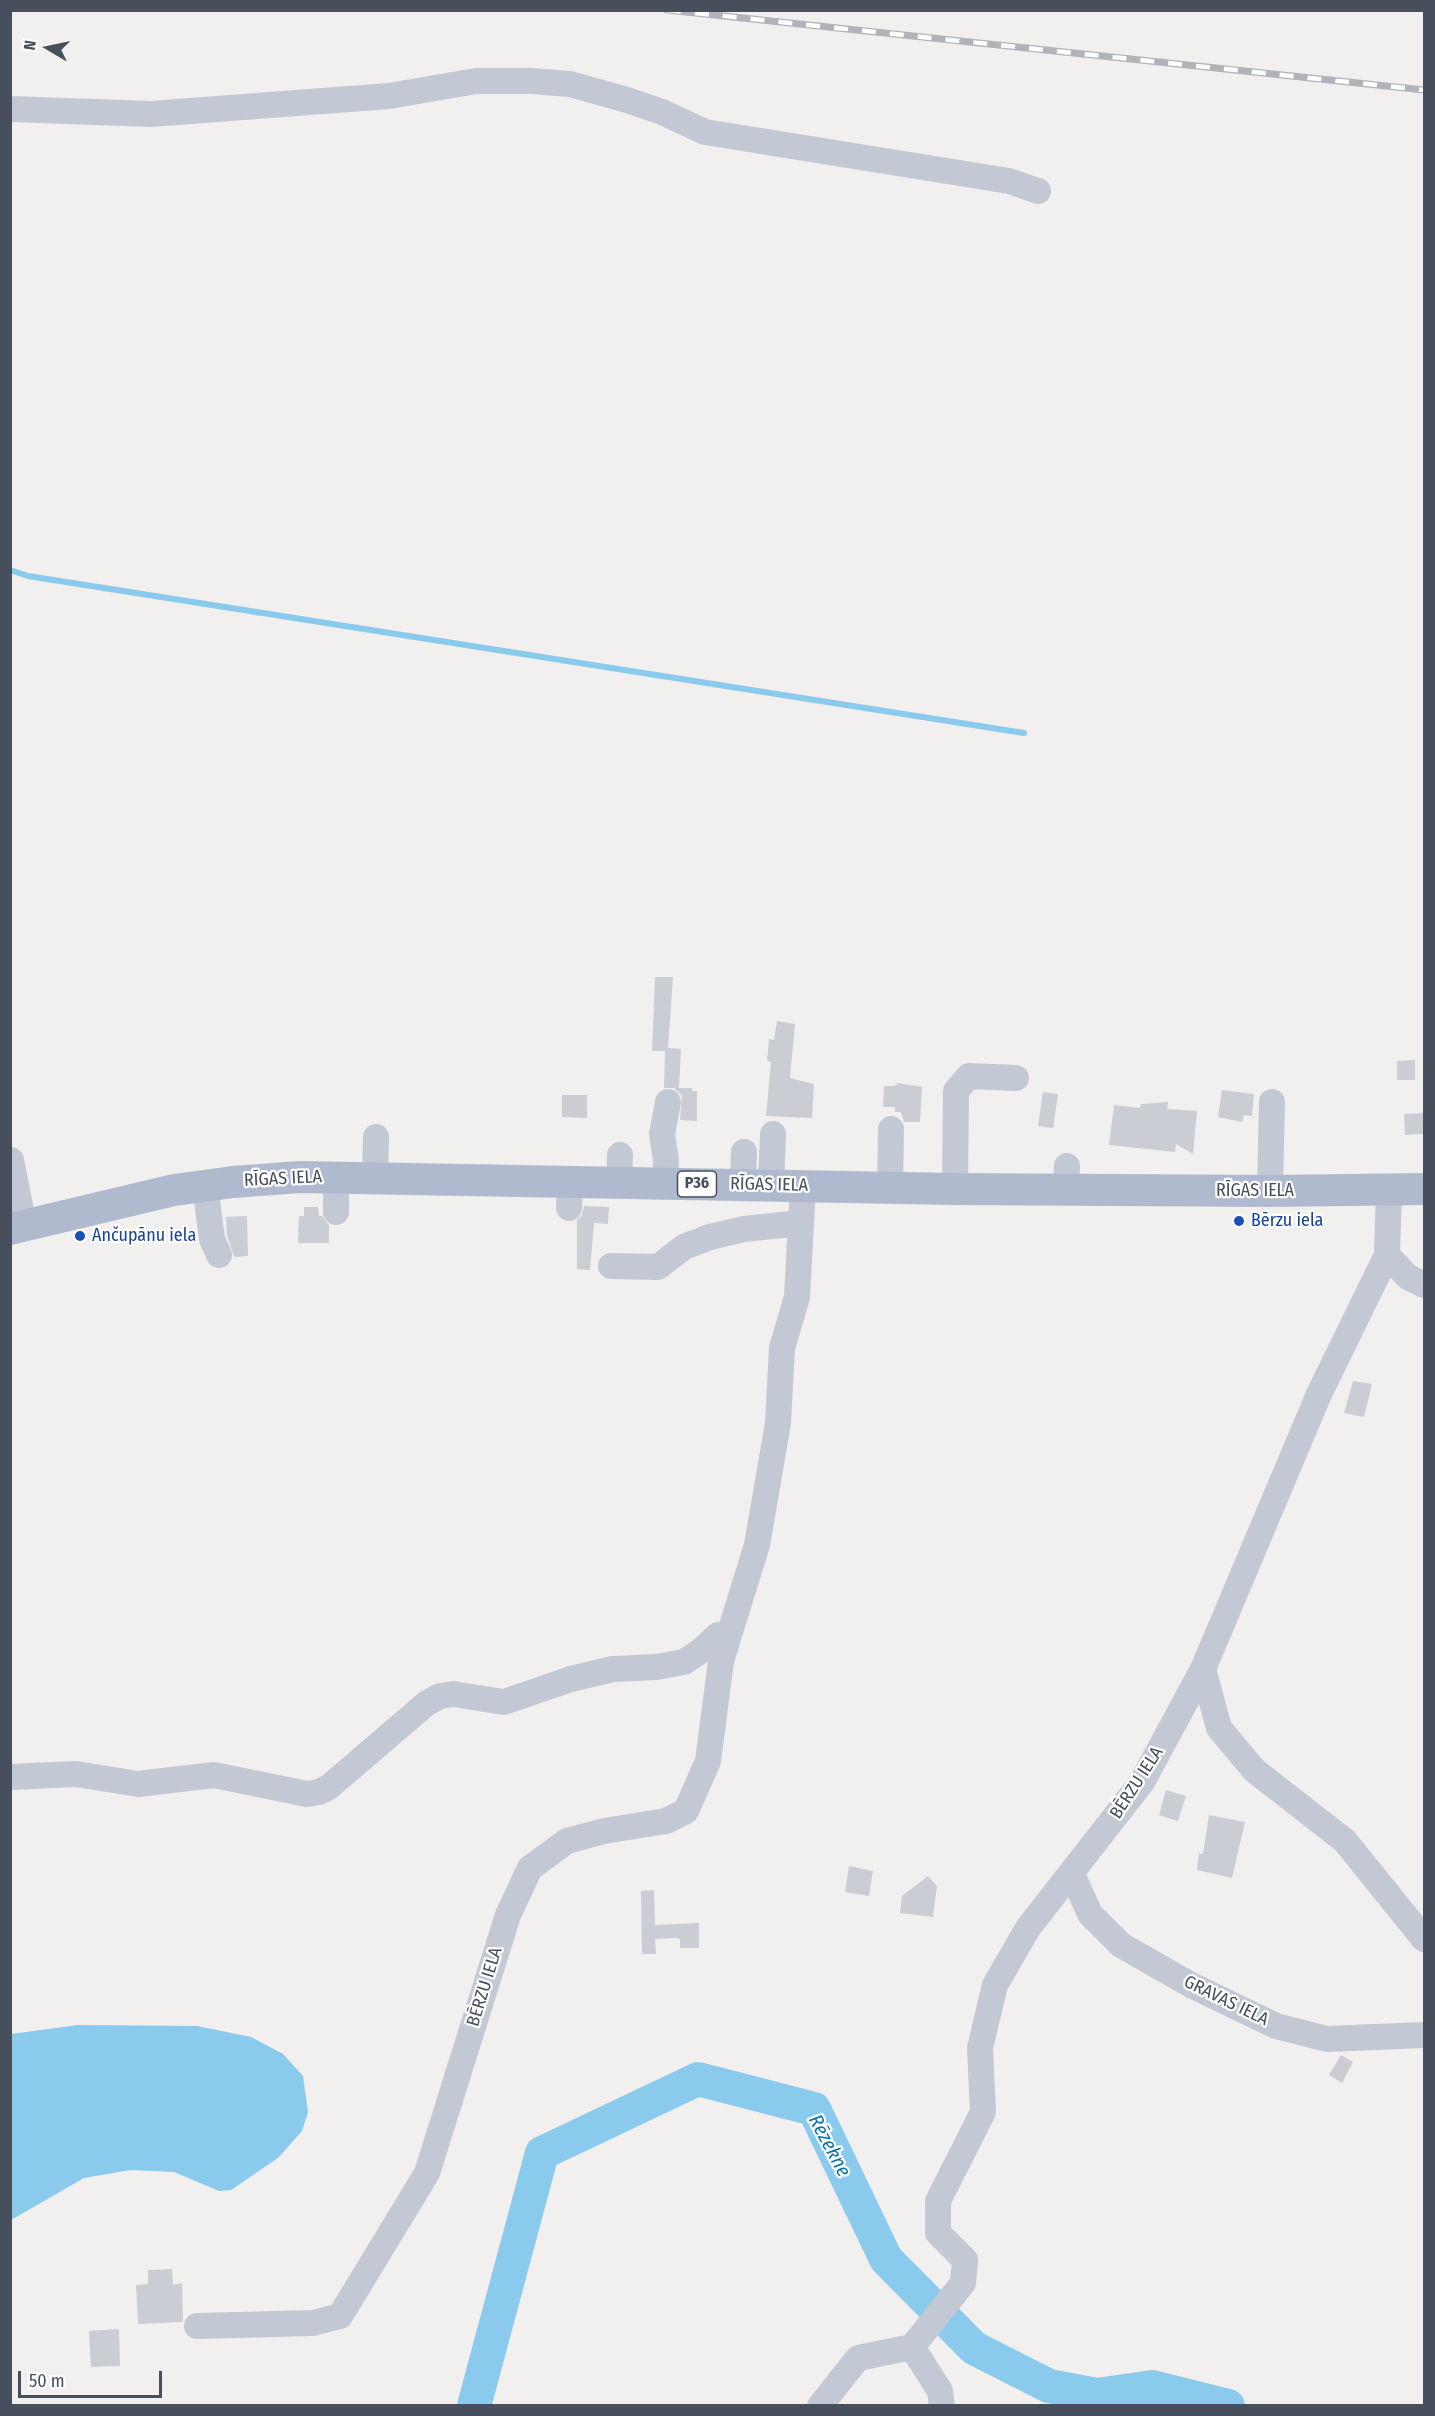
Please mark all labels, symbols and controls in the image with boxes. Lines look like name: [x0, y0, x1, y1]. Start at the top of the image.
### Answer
north arrow: [18, 18, 78, 78]
text: N: [20, 39, 40, 51]
street label: RĪGAS IELA: [243, 1166, 323, 1192]
road number: P36: [678, 1171, 716, 1197]
street label: RĪGAS IELA: [730, 1174, 808, 1196]
street label: RĪGAS IELA: [1216, 1180, 1294, 1202]
place label: Bērzu iela: [1251, 1210, 1323, 1232]
marker: Bērzu iela: [1232, 1214, 1246, 1228]
place label: Ančupānu iela: [92, 1225, 196, 1247]
marker: Ančupānu iela: [73, 1229, 87, 1243]
street label: BĒRZU IELA: [1106, 1743, 1168, 1823]
street label: BĒRZU IELA: [463, 1945, 507, 2029]
street label: GRAVAS IELA: [1180, 1971, 1272, 2031]
water label: Rēzekne: [803, 2111, 855, 2181]
scale bar: [21, 2359, 165, 2397]
text: 50 m: [29, 2370, 65, 2392]

